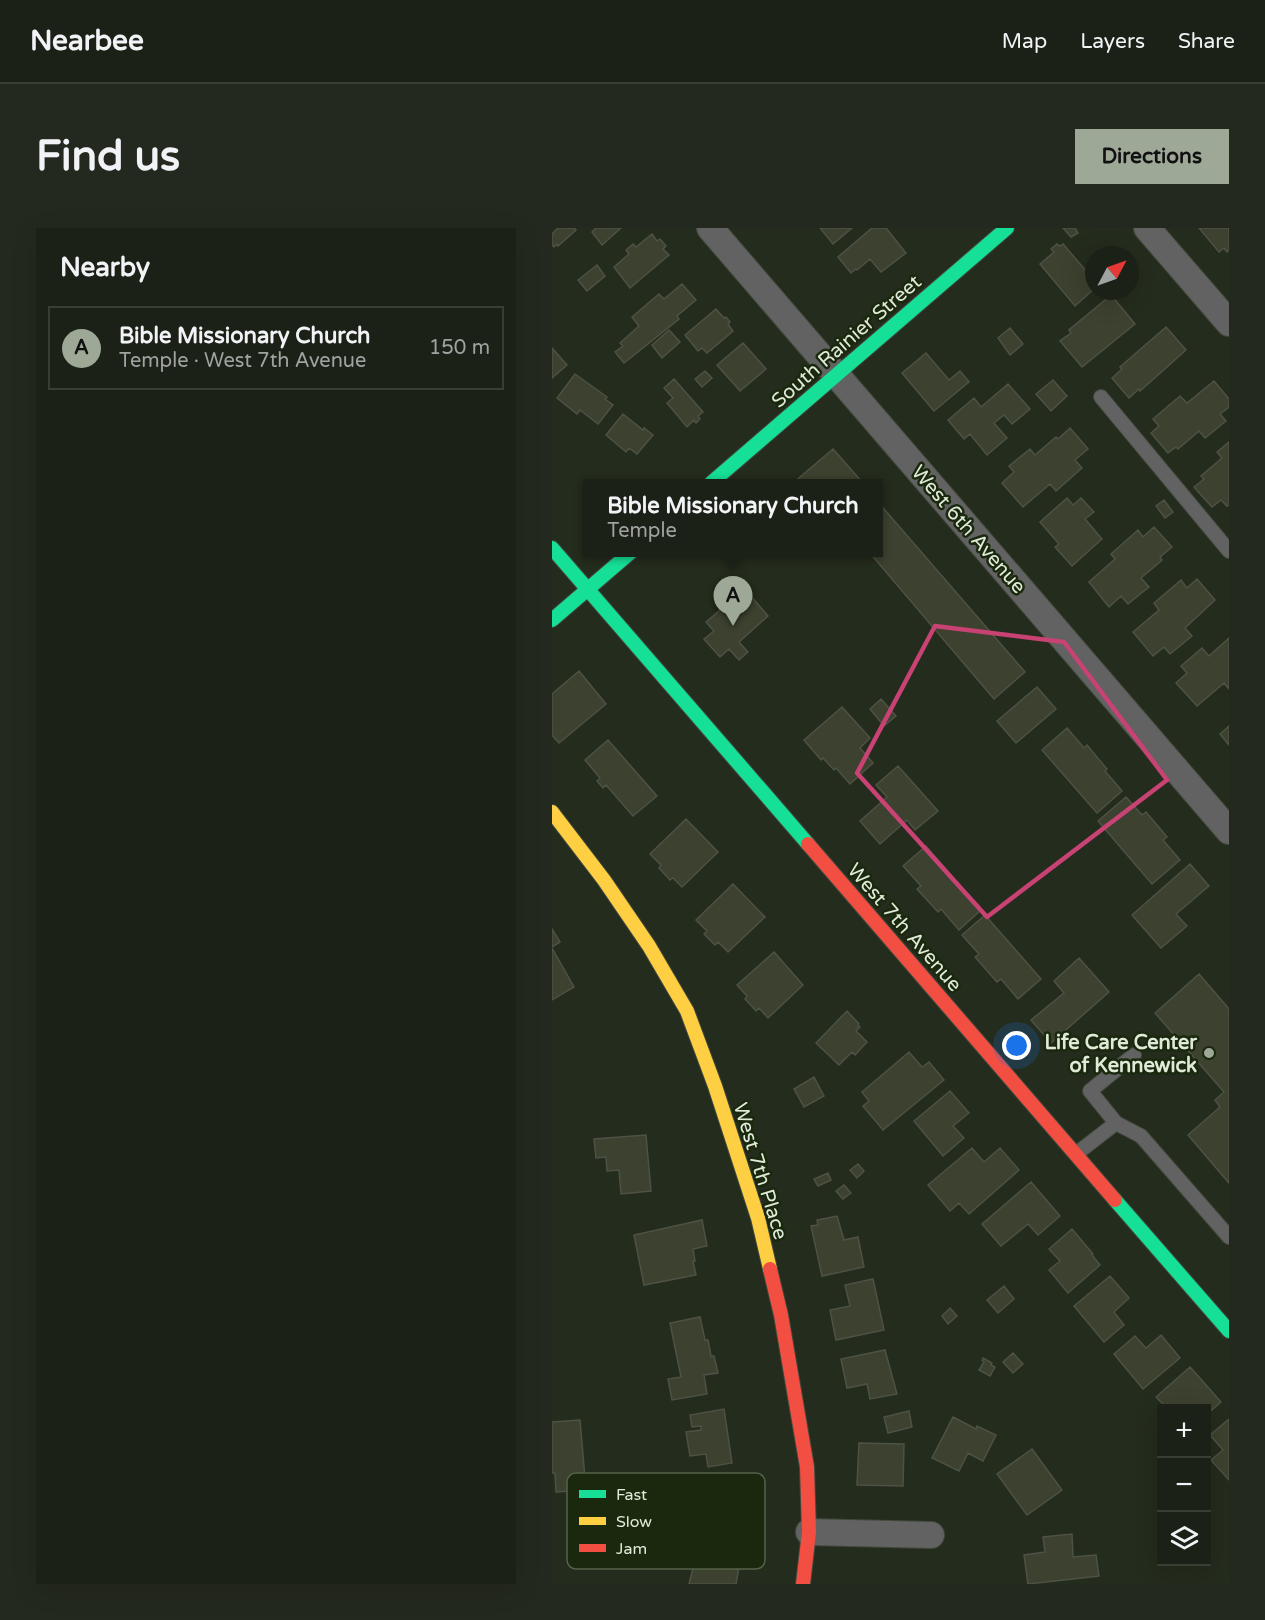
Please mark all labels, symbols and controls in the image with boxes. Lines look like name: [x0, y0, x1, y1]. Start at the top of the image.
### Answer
text: Nearbee: [30, 24, 144, 58]
text: Map: [1002, 29, 1047, 54]
text: Layers: [1080, 29, 1145, 54]
text: Share: [1178, 29, 1235, 54]
button: Directions: [1075, 129, 1229, 184]
text: Find us: [36, 131, 180, 182]
north arrow: [1085, 246, 1139, 300]
text: Nearby: [60, 252, 150, 283]
street label: South Rainier Street: [767, 270, 927, 413]
text: Bible Missionary Church: [119, 323, 371, 349]
text: A: [74, 336, 89, 360]
text: 150 m: [429, 336, 490, 360]
text: Temple · West 7th Avenue: [119, 349, 366, 373]
street label: West 6th Avenue: [906, 461, 1030, 599]
popup: [583, 479, 883, 557]
text: Bible Missionary Church: [607, 493, 859, 519]
text: Temple: [607, 519, 677, 543]
pin: A: [714, 576, 753, 626]
street label: West 7th Avenue: [842, 859, 966, 997]
your location: [1002, 1031, 1031, 1060]
place label: Life Care Center of Kennewick: [1045, 1031, 1197, 1078]
marker: Life Care Center of Kennewick: [1202, 1046, 1216, 1060]
street label: West 7th Place: [728, 1100, 792, 1243]
map controls: [1157, 1404, 1211, 1566]
button: +: [1157, 1404, 1211, 1458]
button: −: [1157, 1458, 1211, 1512]
legend: [567, 1473, 765, 1569]
text: Fast: [616, 1485, 647, 1505]
text: Slow: [616, 1512, 652, 1532]
button: layers: [1157, 1512, 1211, 1566]
text: Jam: [616, 1539, 647, 1559]

